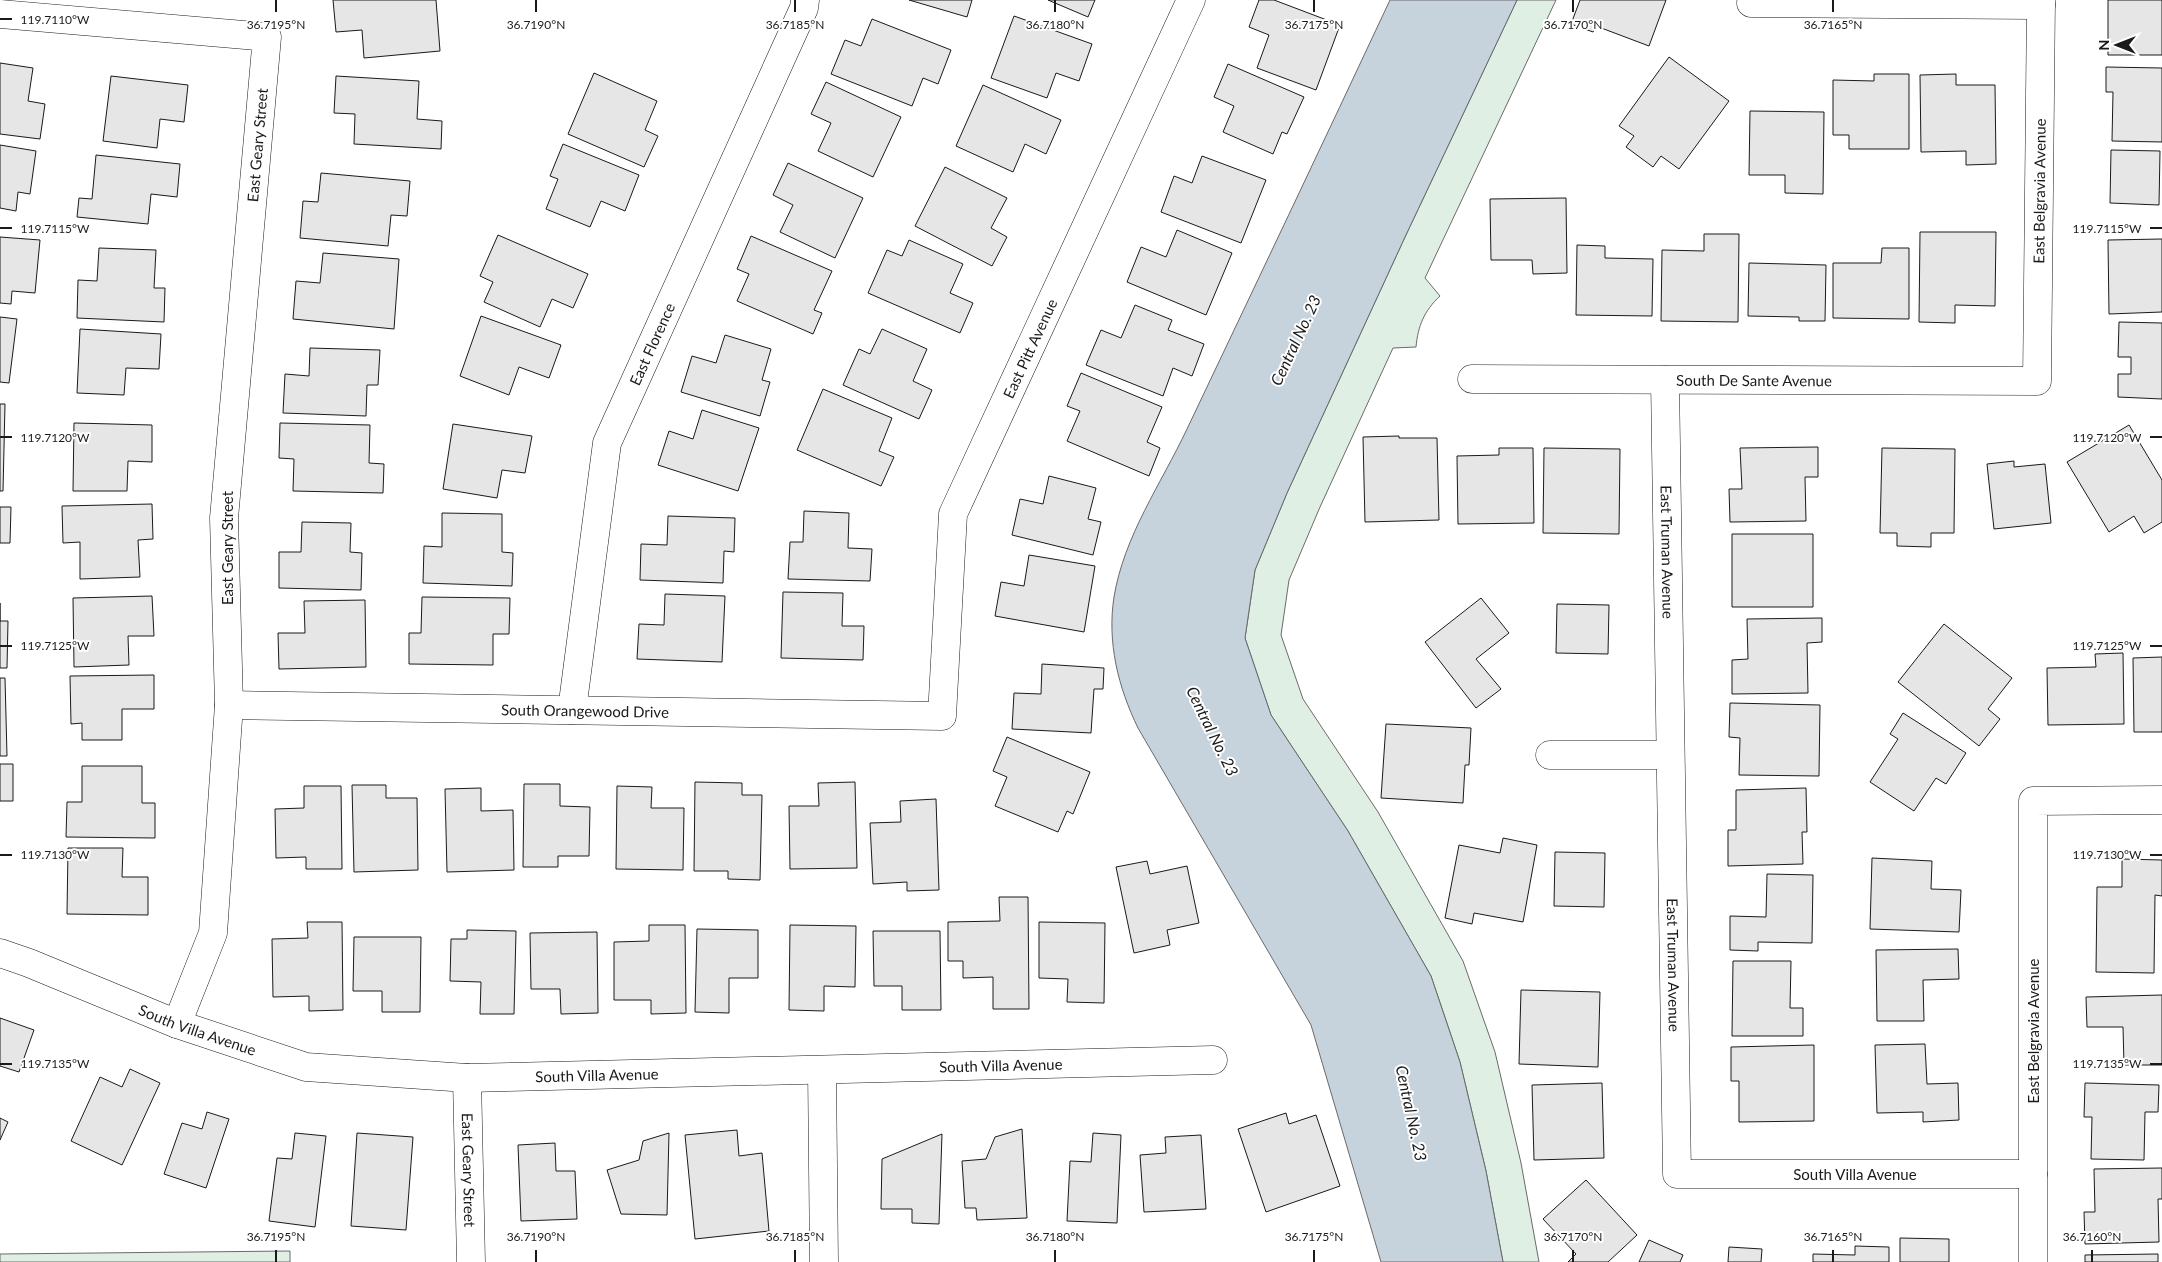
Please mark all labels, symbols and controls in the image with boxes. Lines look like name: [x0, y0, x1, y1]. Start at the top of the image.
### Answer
text: 119.7110°W: [21, 12, 90, 27]
text: 36.7195°N: [247, 17, 305, 32]
text: 36.7190°N: [507, 17, 565, 32]
text: 36.7185°N: [766, 17, 824, 32]
text: 36.7180°N: [1026, 17, 1084, 32]
text: 36.7175°N: [1285, 17, 1343, 32]
text: 36.7170°N: [1544, 17, 1602, 32]
text: 36.7165°N: [1804, 17, 1862, 32]
north arrow: [2092, 20, 2142, 70]
text: N: [2095, 40, 2112, 50]
street label: East Geary Street: [243, 87, 271, 203]
street label: East Belgravia Avenue: [2029, 118, 2049, 264]
text: 119.7115°W: [21, 221, 90, 236]
text: 119.7115°W: [2073, 221, 2142, 236]
water label: Central No. 23: [1266, 292, 1324, 388]
street label: East Pitt Avenue: [999, 296, 1061, 401]
street label: East Florence: [625, 300, 678, 388]
street label: South De Sante Avenue: [1676, 371, 1832, 389]
text: 119.7120°W: [21, 430, 90, 445]
text: 119.7120°W: [2073, 430, 2142, 445]
street label: East Truman Avenue: [1658, 485, 1678, 619]
street label: East Geary Street: [218, 490, 236, 605]
text: 119.7125°W: [21, 638, 90, 653]
text: 119.7125°W: [2073, 638, 2142, 653]
water label: Central No. 23: [1183, 683, 1243, 779]
street label: South Orangewood Drive: [501, 700, 669, 721]
text: 119.7130°W: [21, 847, 90, 862]
text: 119.7130°W: [2073, 847, 2142, 862]
street label: East Truman Avenue: [1664, 898, 1684, 1032]
street label: East Belgravia Avenue: [2024, 958, 2042, 1104]
street label: South Villa Avenue: [136, 1000, 259, 1059]
street label: South Villa Avenue: [939, 1055, 1063, 1076]
text: 119.7135°W: [21, 1056, 90, 1071]
text: 119.7135°W: [2073, 1056, 2142, 1071]
water label: Central No. 23: [1393, 1063, 1431, 1163]
street label: South Villa Avenue: [535, 1064, 659, 1085]
street label: East Geary Street: [459, 1113, 479, 1228]
street label: South Villa Avenue: [1793, 1165, 1917, 1183]
text: 36.7195°N: [247, 1229, 305, 1244]
text: 36.7190°N: [507, 1229, 565, 1244]
text: 36.7185°N: [766, 1229, 824, 1244]
text: 36.7180°N: [1026, 1229, 1084, 1244]
text: 36.7175°N: [1285, 1229, 1343, 1244]
text: 36.7170°N: [1544, 1229, 1602, 1244]
text: 36.7165°N: [1804, 1229, 1862, 1244]
text: 36.7160°N: [2063, 1229, 2121, 1244]

